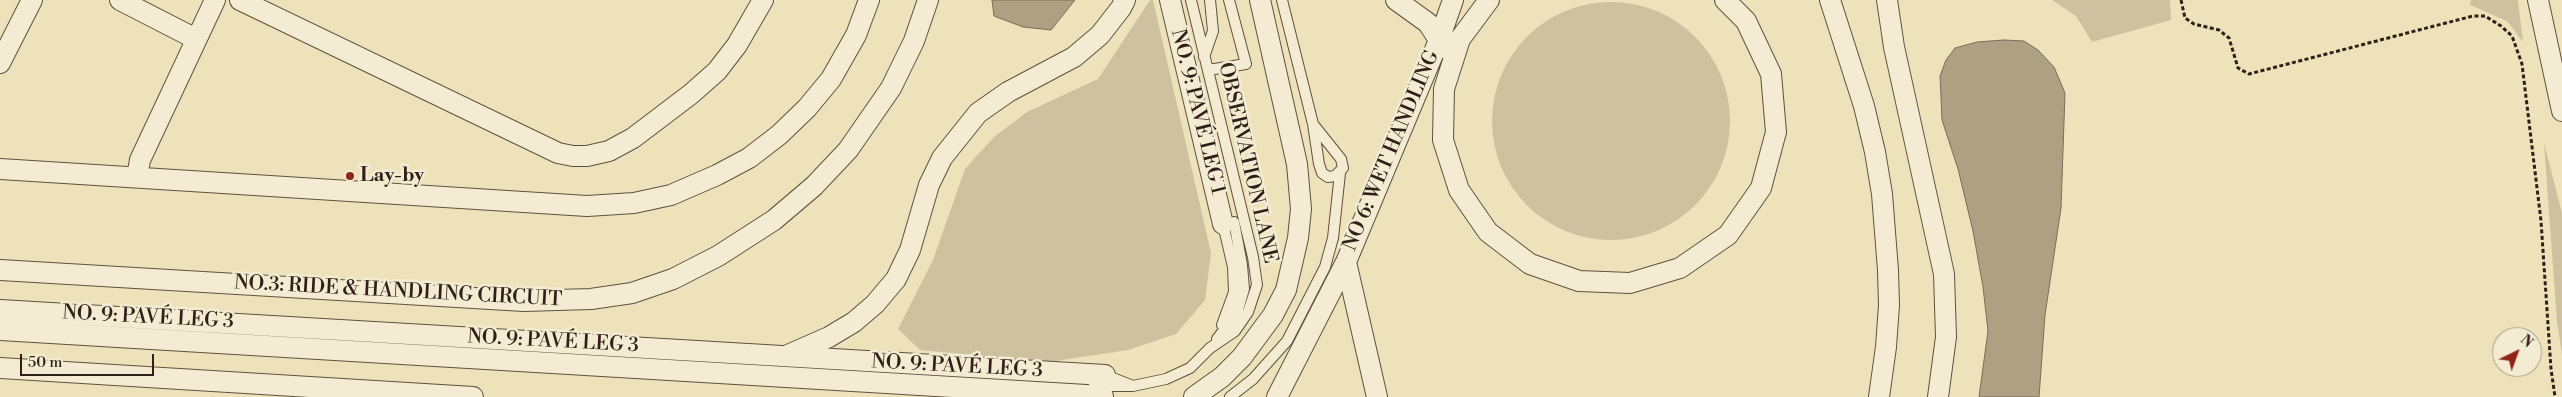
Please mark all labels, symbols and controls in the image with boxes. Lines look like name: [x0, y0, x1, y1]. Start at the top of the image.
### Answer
street label: NO. 9: PAVÉ LEG 1: [1165, 27, 1229, 197]
street label: NO 6: WET HANDLING: [1339, 47, 1445, 255]
street label: OBSERVATION LANE: [1212, 60, 1282, 266]
place label: Lay-by: [360, 164, 424, 188]
marker: Lay-by: [344, 170, 356, 182]
street label: NO.3: RIDE & HANDLING CIRCUIT: [233, 271, 563, 313]
street label: NO. 9: PAVÉ LEG 3: [62, 302, 234, 334]
street label: NO. 9: PAVÉ LEG 3: [467, 326, 639, 358]
north arrow: [2492, 327, 2542, 377]
text: N: [2516, 331, 2537, 352]
scale bar: [22, 344, 156, 376]
street label: NO. 9: PAVÉ LEG 3: [871, 351, 1043, 383]
text: 50 m: [28, 353, 62, 372]

